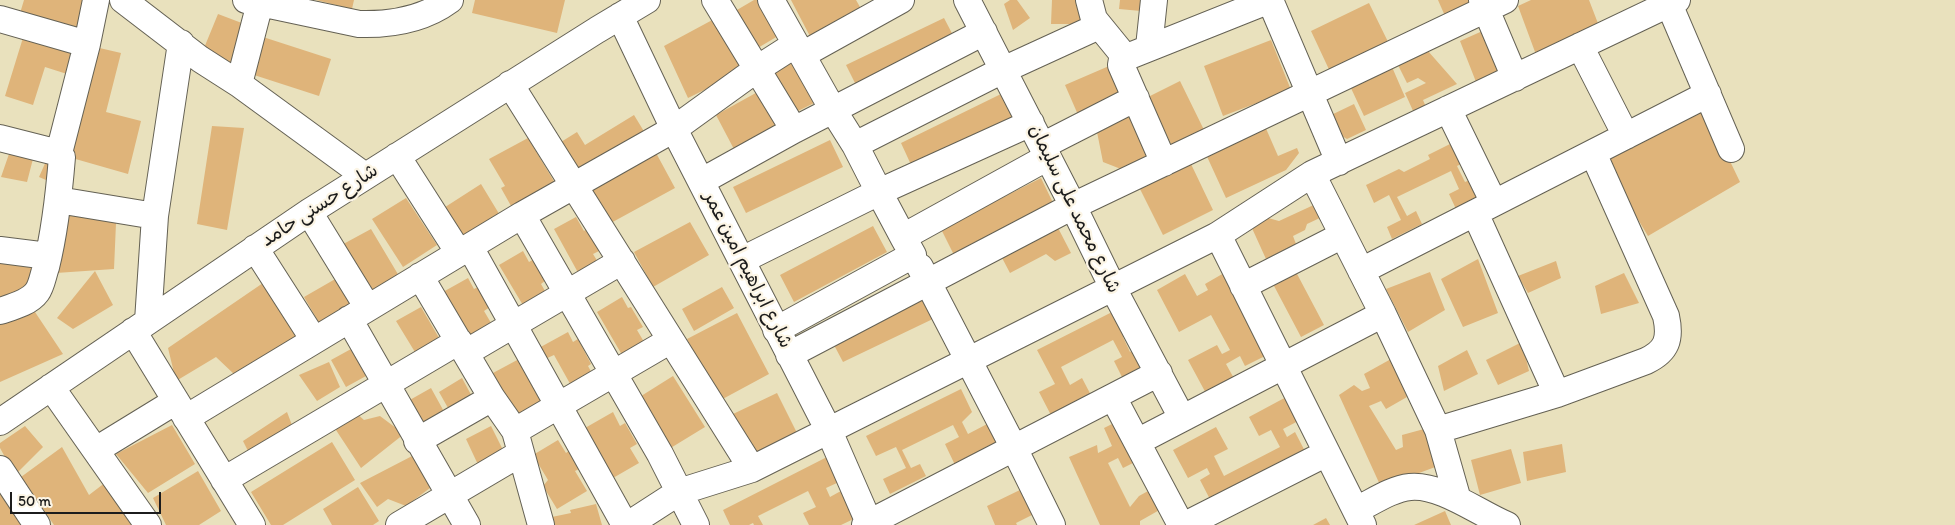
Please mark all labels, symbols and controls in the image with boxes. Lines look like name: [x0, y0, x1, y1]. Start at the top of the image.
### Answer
street label: شارع محمد على سليمان: [1023, 121, 1125, 297]
street label: شارع حسنى حامد: [257, 160, 383, 252]
street label: شارع ابراهيم امين عمر: [698, 188, 796, 352]
scale bar: [12, 482, 164, 514]
text: 50 m: [18, 492, 51, 510]

